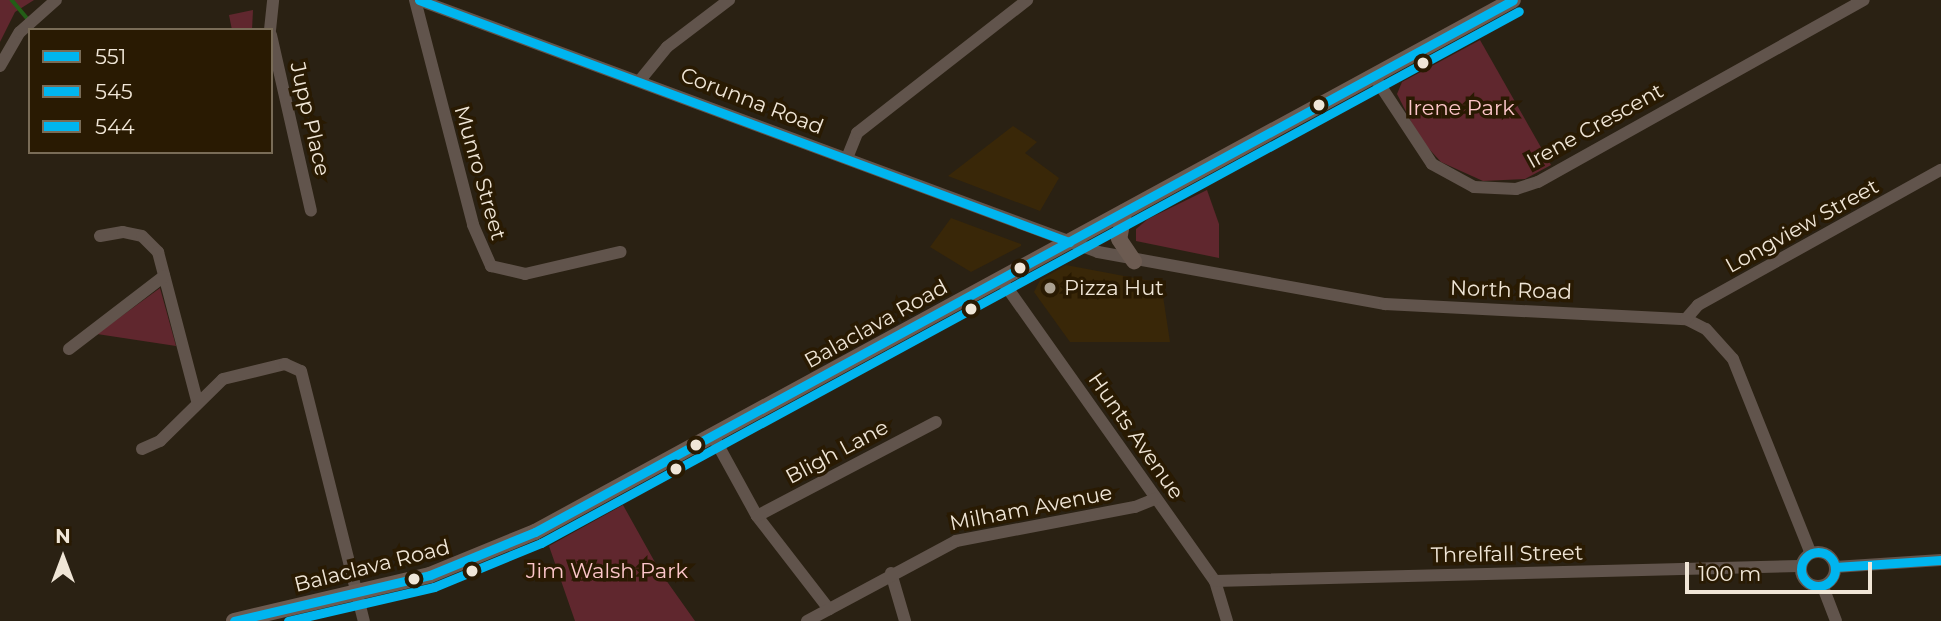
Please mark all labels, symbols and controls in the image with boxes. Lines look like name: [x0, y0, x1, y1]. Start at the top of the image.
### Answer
legend: [28, 28, 273, 154]
text: 551: [95, 44, 126, 69]
unlabelled marker: [1416, 56, 1430, 70]
street label: Jupp Place: [285, 60, 335, 178]
street label: Corunna Road: [677, 62, 827, 140]
street label: Irene Crescent: [1522, 78, 1668, 174]
text: 545: [95, 79, 133, 104]
park label: Irene Park: [1407, 95, 1515, 121]
unlabelled marker: [1312, 98, 1326, 112]
street label: Munro Street: [449, 103, 511, 243]
text: 544: [95, 114, 135, 139]
street label: Longview Street: [1721, 174, 1883, 278]
unlabelled marker: [1013, 261, 1027, 275]
street label: Balaclava Road: [800, 274, 952, 374]
place label: Pizza Hut: [1064, 275, 1164, 301]
street label: North Road: [1450, 275, 1572, 305]
marker: Pizza Hut: [1042, 280, 1058, 296]
unlabelled marker: [964, 302, 978, 316]
street label: Hunts Avenue: [1083, 368, 1189, 504]
street label: Bligh Lane: [781, 414, 893, 490]
unlabelled marker: [689, 438, 703, 452]
unlabelled marker: [669, 462, 683, 476]
street label: Milham Avenue: [948, 480, 1114, 536]
north arrow: [28, 523, 98, 593]
text: N: [55, 525, 71, 548]
street label: Balaclava Road: [292, 534, 452, 598]
street label: Threlfall Street: [1431, 540, 1583, 568]
scale bar: [1689, 548, 1876, 592]
park label: Jim Walsh Park: [526, 558, 688, 584]
text: 100 m: [1698, 561, 1761, 586]
unlabelled marker: [465, 564, 479, 578]
unlabelled marker: [407, 572, 421, 586]

